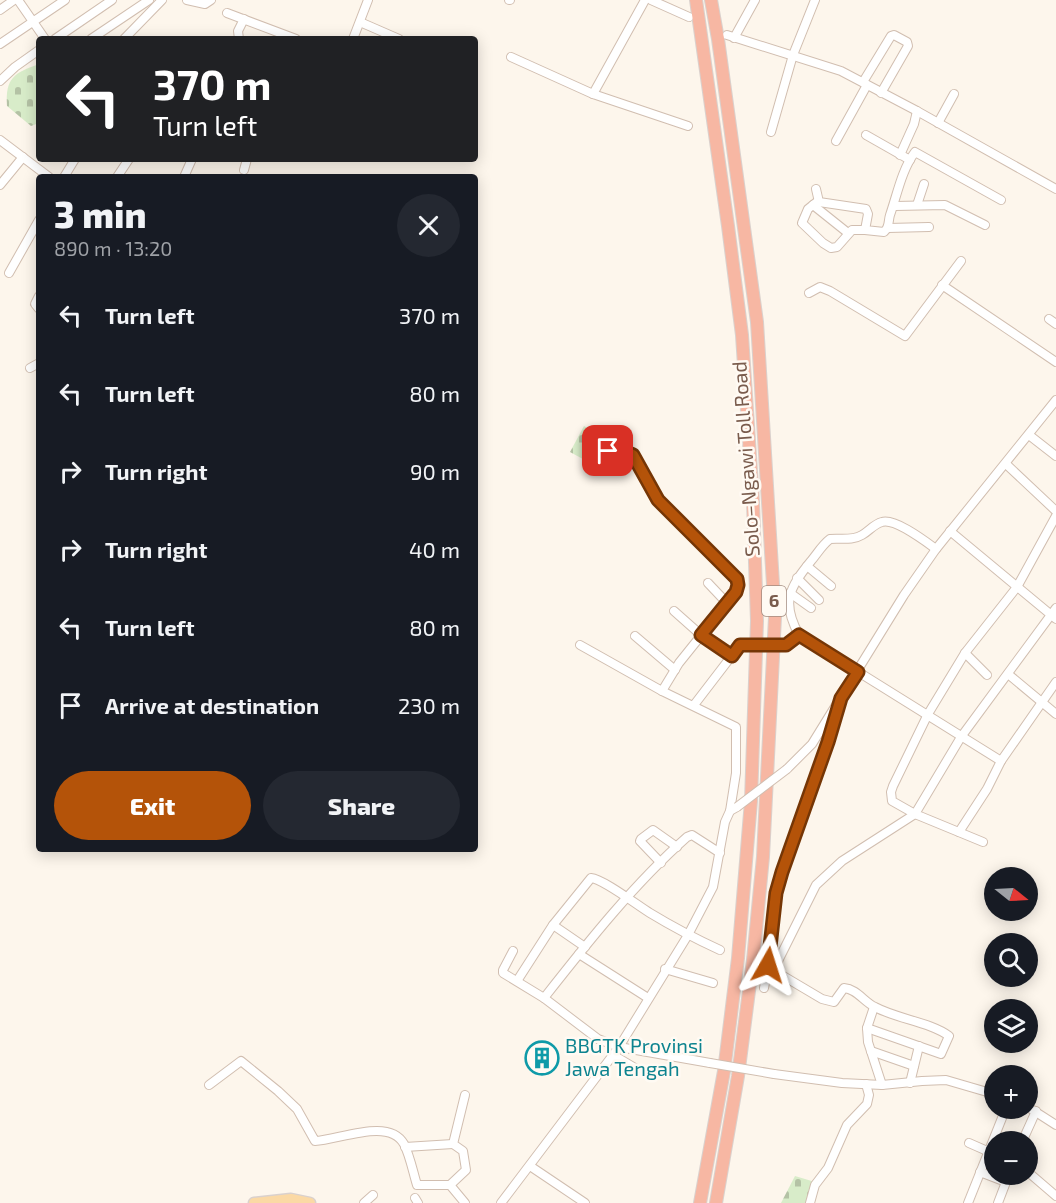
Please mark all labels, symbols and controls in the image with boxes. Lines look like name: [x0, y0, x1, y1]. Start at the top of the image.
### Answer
text: 370 m: [153, 58, 272, 108]
icon: left: [54, 60, 132, 138]
text: Turn left: [153, 109, 257, 141]
text: 3 min: [54, 192, 147, 235]
button: close: [397, 194, 460, 257]
text: 890 m · 13:20: [54, 236, 172, 260]
icon: left: [54, 299, 87, 332]
text: Turn left: [105, 302, 194, 328]
text: 370 m: [399, 302, 460, 328]
street label: Solo–Ngawi Toll Road: [726, 360, 764, 558]
icon: left: [54, 377, 87, 410]
text: Turn left: [105, 380, 194, 406]
text: 80 m: [409, 380, 460, 406]
pin: [582, 425, 633, 476]
icon: arrive: [591, 434, 624, 467]
icon: right: [54, 455, 87, 488]
text: Turn right: [105, 458, 207, 484]
text: 90 m: [410, 458, 460, 484]
icon: right: [54, 533, 87, 566]
text: Turn right: [105, 536, 207, 562]
text: 40 m: [409, 536, 460, 562]
road number: 6: [762, 586, 786, 616]
icon: left: [54, 611, 87, 644]
text: Turn left: [105, 614, 194, 640]
text: 80 m: [409, 614, 460, 640]
icon: arrive: [54, 689, 87, 722]
text: Arrive at destination: [105, 692, 319, 718]
text: 230 m: [398, 692, 460, 718]
button: Exit: [54, 771, 251, 840]
button: Share: [263, 771, 460, 840]
north arrow: [984, 867, 1038, 921]
map controls: [984, 867, 1038, 1185]
position arrow: [736, 933, 800, 997]
button: search: [984, 933, 1038, 987]
button: layers: [984, 999, 1038, 1053]
place label: BBGTK Provinsi Jawa Tengah: [565, 1033, 703, 1080]
building icon: BBGTK Provinsi Jawa Tengah: [524, 1040, 560, 1076]
button: +: [984, 1065, 1038, 1119]
button: −: [984, 1131, 1038, 1185]

